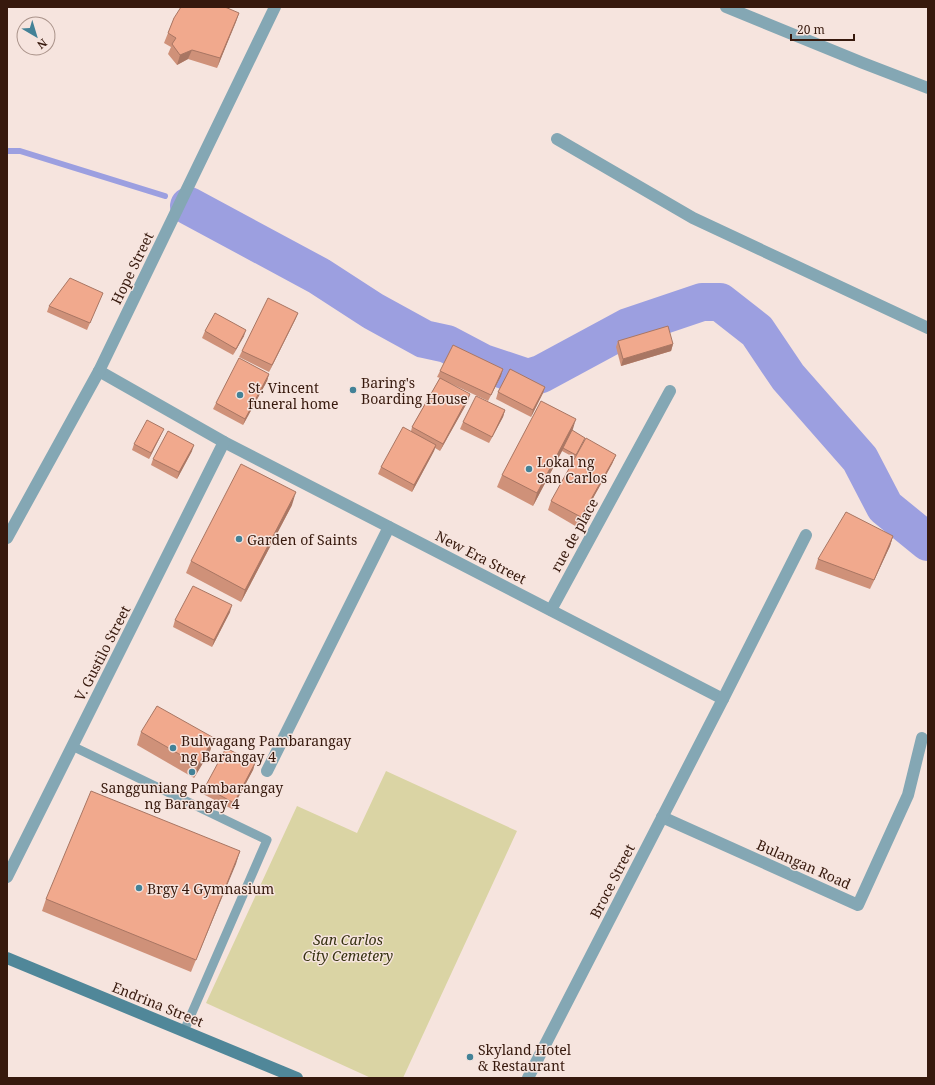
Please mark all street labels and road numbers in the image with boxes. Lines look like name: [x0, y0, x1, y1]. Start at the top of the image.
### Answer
street label: Hope Street: [106, 229, 158, 307]
street label: rue de place: [546, 495, 602, 575]
street label: New Era Street: [432, 526, 530, 588]
street label: V. Gustilo Street: [70, 602, 134, 704]
street label: Bulangan Road: [754, 835, 854, 893]
street label: Broce Street: [585, 841, 639, 921]
street label: Endrina Street: [109, 977, 207, 1031]

